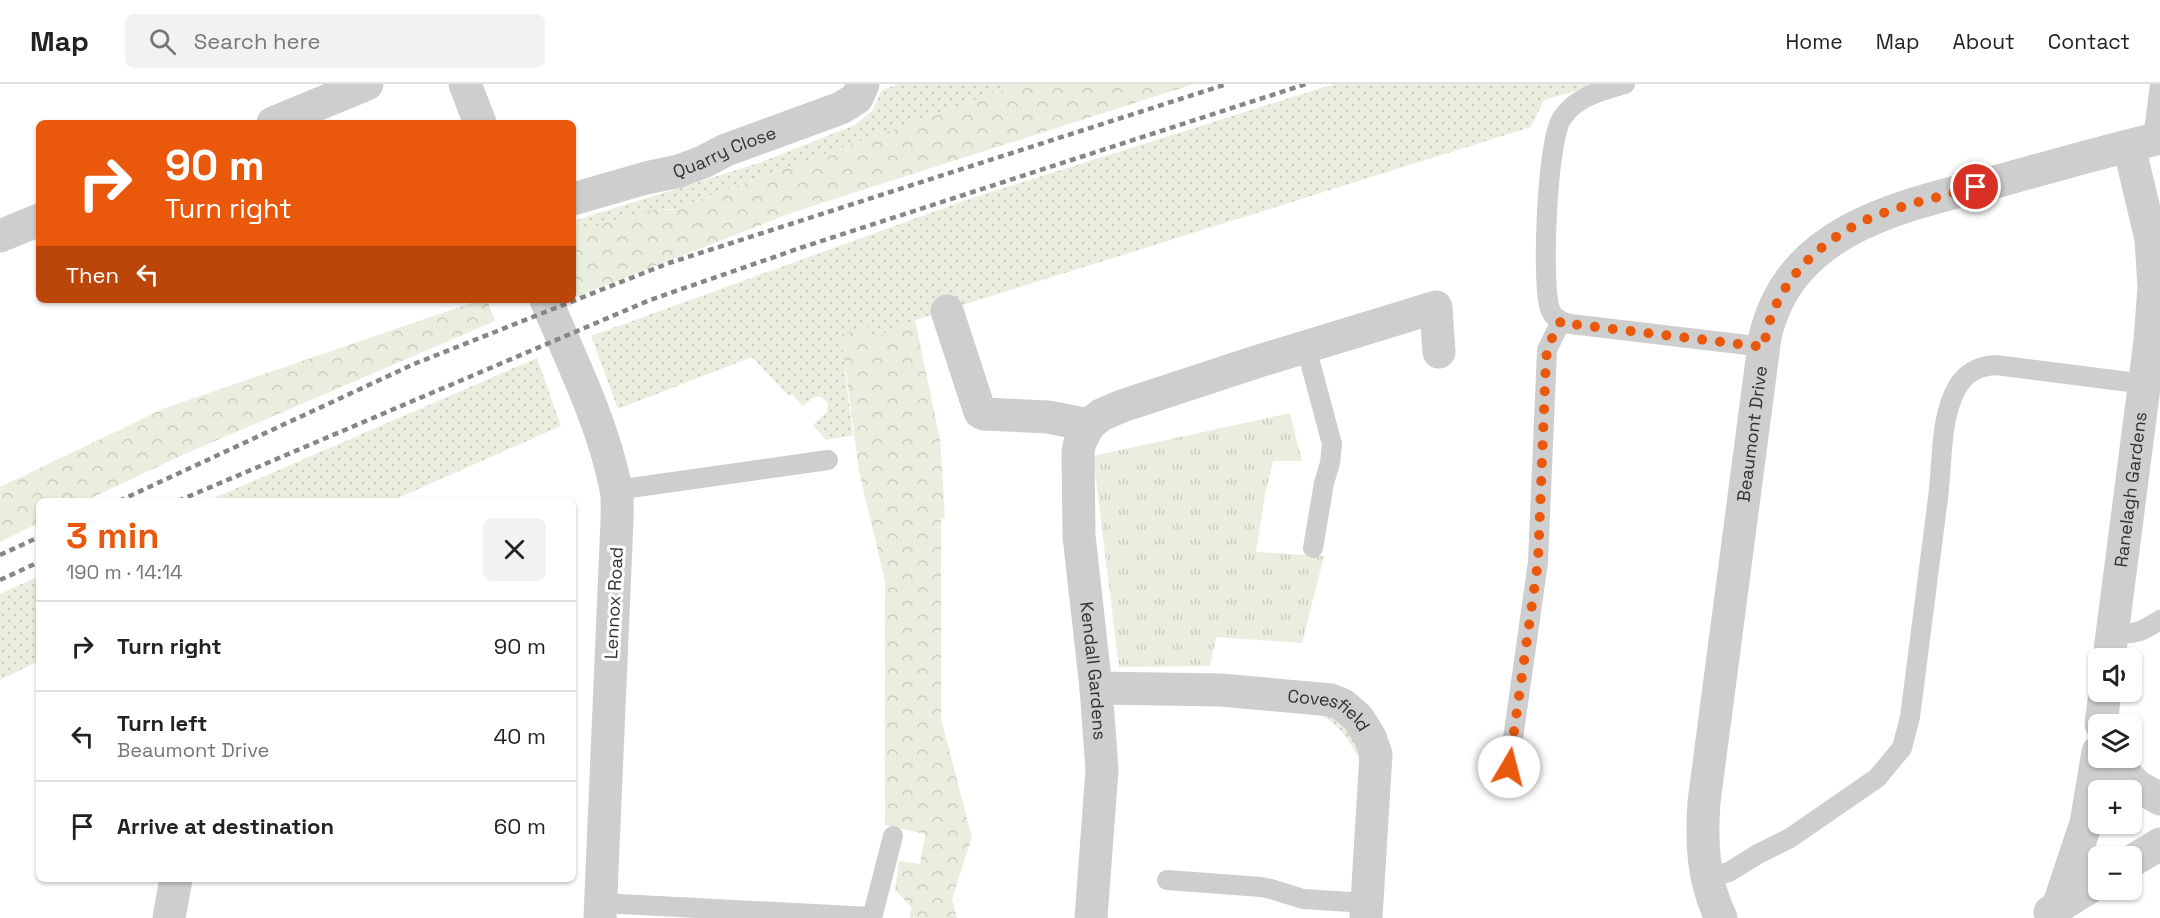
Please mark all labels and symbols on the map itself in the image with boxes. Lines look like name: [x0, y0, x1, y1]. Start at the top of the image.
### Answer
street label: Quarry Close: [669, 121, 779, 183]
pin: [1950, 161, 2001, 212]
street label: Beaumont Drive: [1731, 364, 1772, 503]
street label: Ranelagh Gardens: [2109, 410, 2152, 569]
street label: Lennox Road: [599, 546, 628, 660]
street label: Kendall Gardens: [1075, 600, 1112, 741]
street label: Covesfield: [1287, 684, 1376, 736]
position arrow: [1477, 735, 1541, 799]

